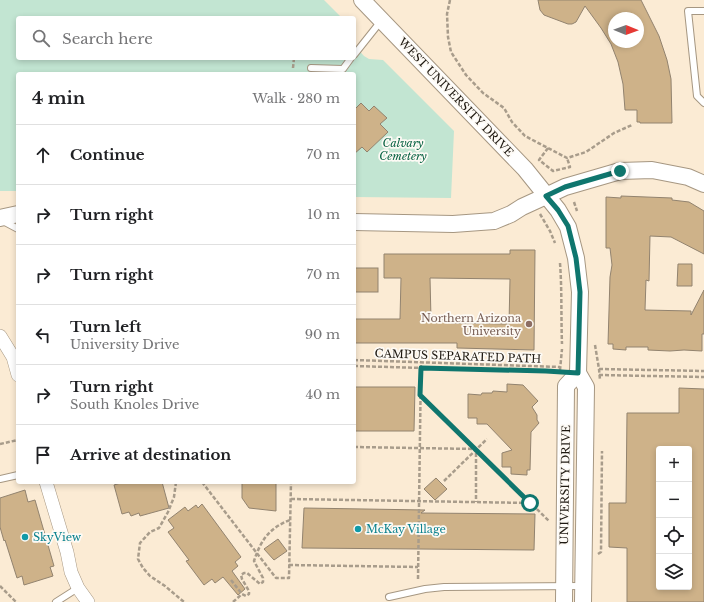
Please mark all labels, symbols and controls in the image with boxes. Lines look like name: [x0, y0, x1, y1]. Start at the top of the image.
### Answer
north arrow: [608, 12, 644, 48]
search box: [16, 16, 356, 60]
icon: search: [30, 27, 52, 49]
text: Search here: [62, 29, 153, 48]
street label: WEST UNIVERSITY DRIVE: [395, 34, 516, 159]
text: 4 min: [32, 88, 85, 109]
text: Walk · 280 m: [253, 90, 340, 107]
park label: Calvary Cemetery: [379, 136, 427, 163]
icon: ahead: [32, 144, 54, 166]
text: Continue: [70, 145, 145, 164]
text: 70 m: [307, 146, 340, 163]
route end: [611, 162, 629, 180]
icon: right: [32, 204, 54, 226]
text: Turn right: [70, 205, 153, 224]
text: 10 m: [307, 206, 340, 223]
icon: right: [32, 264, 54, 286]
text: Turn right: [70, 265, 153, 284]
text: 70 m: [307, 266, 340, 283]
place label: Northern Arizona University: [421, 311, 522, 338]
text: Turn left: [70, 317, 141, 336]
marker: Northern Arizona University: [524, 319, 534, 329]
icon: left: [32, 324, 54, 346]
text: 90 m: [305, 326, 340, 343]
text: University Drive: [70, 336, 179, 353]
street label: CAMPUS SEPARATED PATH: [374, 346, 542, 366]
text: Turn right: [70, 377, 153, 396]
icon: right: [32, 384, 54, 406]
text: 40 m: [305, 386, 340, 403]
text: South Knoles Drive: [70, 396, 199, 413]
street label: UNIVERSITY DRIVE: [557, 425, 573, 545]
icon: arrive: [32, 444, 54, 466]
text: Arrive at destination: [70, 445, 231, 464]
map controls: [656, 446, 692, 590]
button: +: [656, 446, 692, 482]
button: −: [656, 482, 692, 518]
route start: [521, 494, 539, 512]
button: locate: [656, 518, 692, 554]
place label: McKay Village: [366, 522, 446, 536]
marker: McKay Village: [353, 524, 363, 534]
place label: SkyView: [33, 530, 82, 544]
marker: SkyView: [20, 532, 30, 542]
button: layers: [656, 554, 692, 590]

